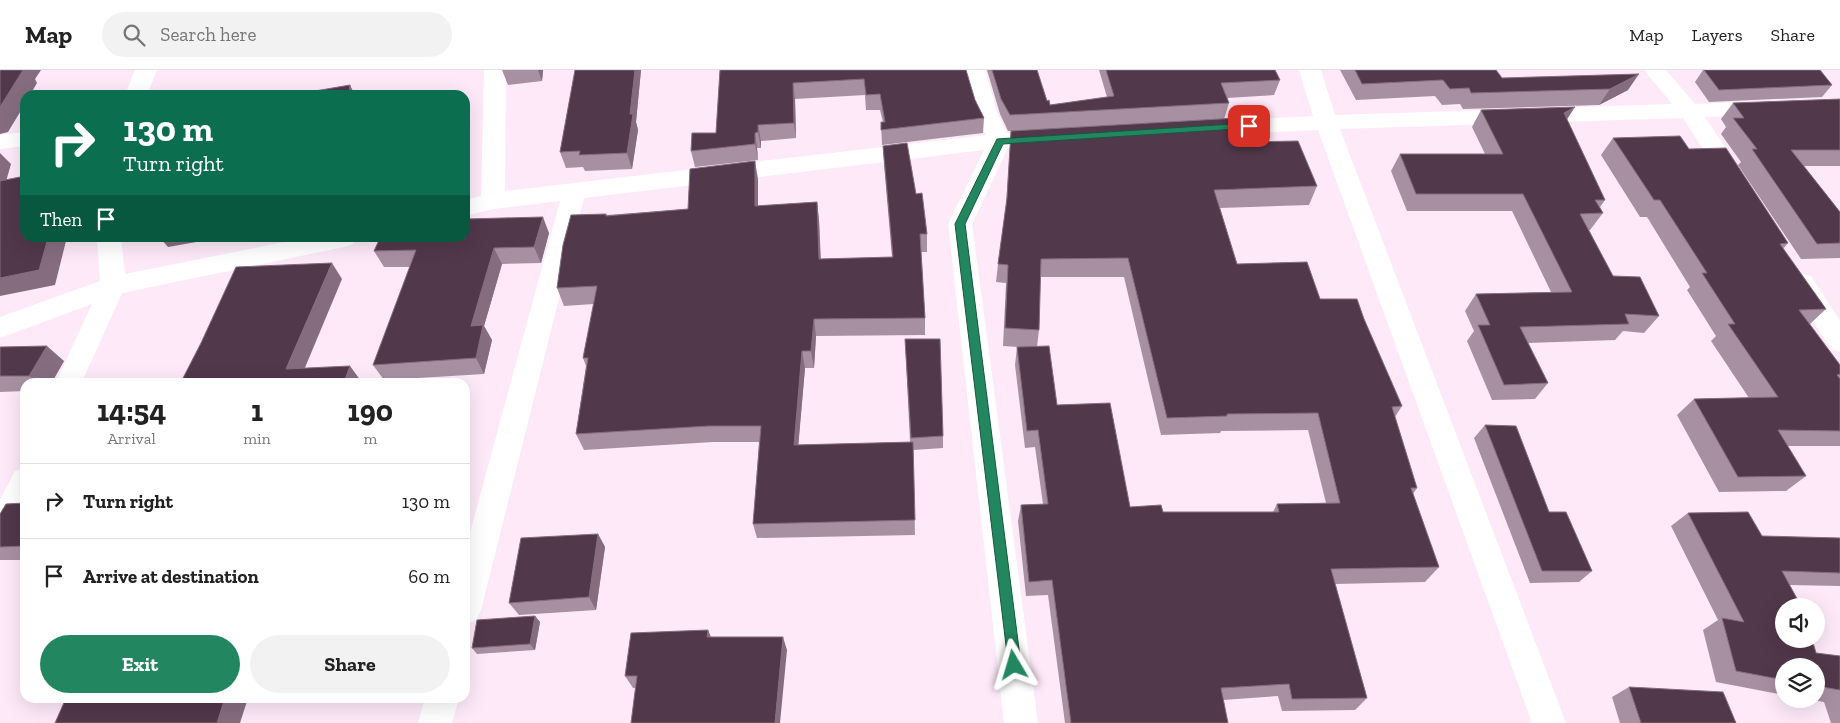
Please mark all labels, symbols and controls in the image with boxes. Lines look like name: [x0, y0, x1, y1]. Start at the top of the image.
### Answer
search box: [102, 12, 452, 57]
text: Map: [25, 20, 72, 49]
icon: search: [120, 21, 148, 49]
text: Search here: [160, 23, 257, 46]
text: Map: [1629, 24, 1664, 46]
text: Layers: [1692, 24, 1743, 46]
text: Share: [1771, 24, 1815, 46]
pin: [1228, 105, 1270, 147]
text: 130 m: [123, 108, 213, 150]
icon: right: [40, 110, 105, 175]
icon: arrive: [1235, 112, 1263, 140]
text: Turn right: [123, 150, 224, 177]
icon: arrive: [92, 205, 120, 233]
text: Then: [40, 208, 82, 231]
text: 14:54: [97, 393, 166, 429]
text: 1: [251, 393, 263, 429]
text: 190: [348, 393, 393, 429]
text: Arrival: [108, 429, 156, 448]
text: min: [243, 429, 271, 448]
text: m: [363, 429, 377, 448]
icon: right: [40, 487, 68, 515]
text: Turn right: [83, 490, 173, 513]
text: 130 m: [402, 490, 450, 513]
icon: arrive: [40, 562, 68, 590]
text: Arrive at destination: [83, 565, 259, 588]
text: 60 m: [408, 565, 450, 588]
map controls: [1775, 598, 1825, 708]
button: sound: [1775, 598, 1825, 648]
button: Exit: [40, 635, 240, 693]
button: Share: [250, 635, 450, 693]
position arrow: [987, 638, 1039, 690]
button: layers: [1775, 658, 1825, 708]

